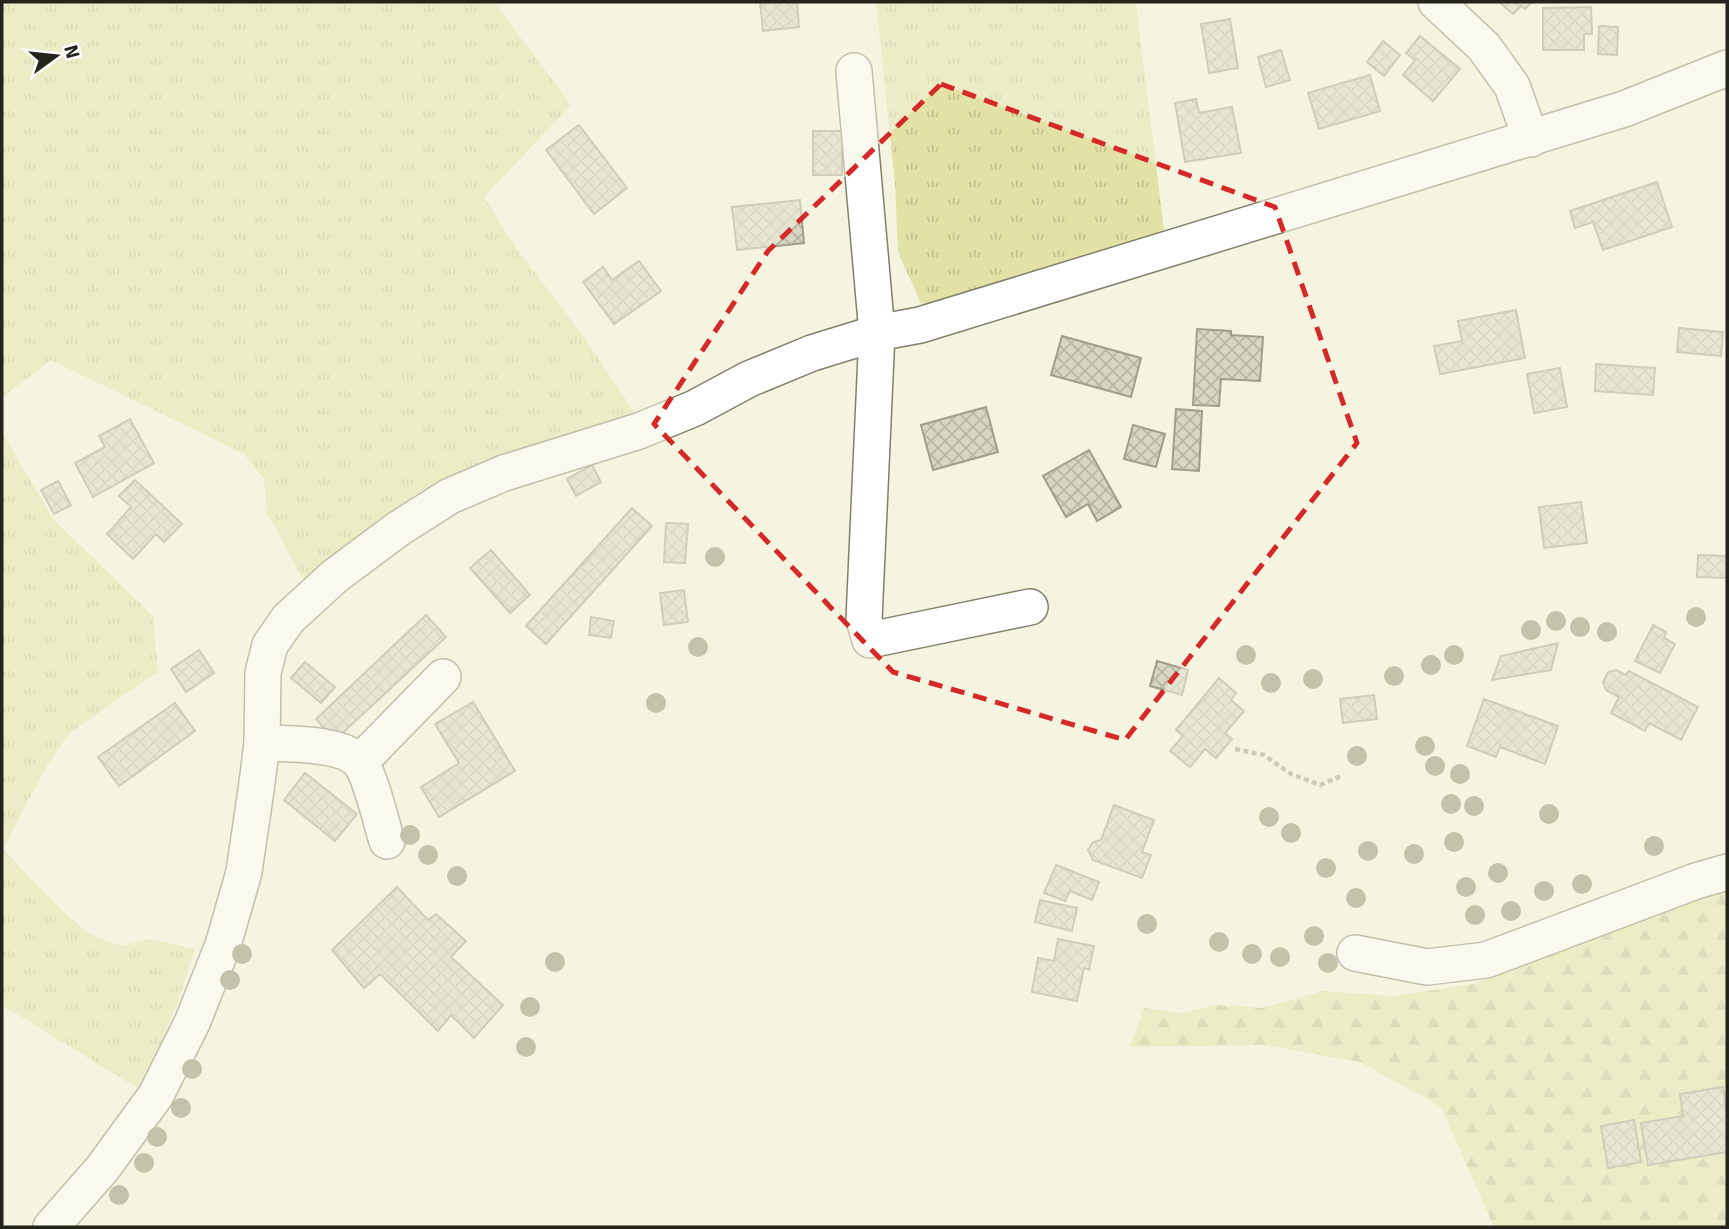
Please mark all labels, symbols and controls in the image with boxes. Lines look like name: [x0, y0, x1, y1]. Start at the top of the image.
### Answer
north arrow: [21, 21, 91, 91]
text: N: [58, 42, 85, 61]

